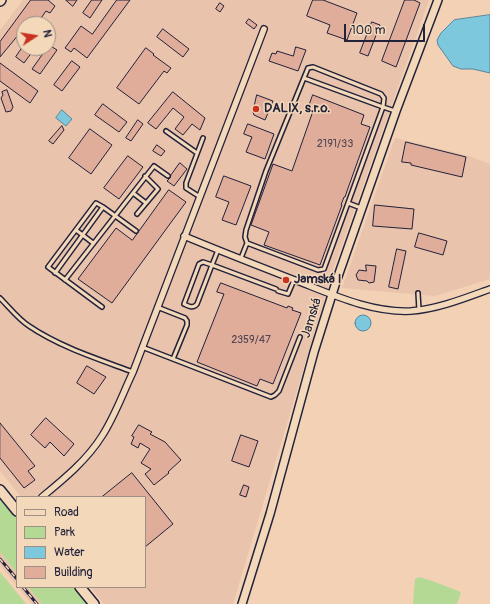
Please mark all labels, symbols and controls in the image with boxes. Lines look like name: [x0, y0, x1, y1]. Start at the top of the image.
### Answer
north arrow: [16, 16, 56, 56]
scale bar: [346, 16, 427, 42]
text: 100 m: [351, 23, 385, 38]
text: N: [40, 29, 54, 39]
place label: DALIX, s.r.o.: [264, 101, 330, 117]
marker: DALIX, s.r.o.: [251, 104, 261, 114]
house number: 2191/33: [317, 137, 353, 151]
place label: Jamská I: [294, 272, 341, 288]
marker: Jamská I: [281, 275, 291, 285]
street label: Jamská: [299, 296, 325, 340]
house number: 2359/47: [231, 333, 271, 347]
legend: [16, 496, 146, 588]
text: Road: [54, 505, 79, 520]
text: Park: [54, 525, 75, 540]
text: Water: [54, 545, 85, 560]
text: Building: [54, 565, 93, 580]

